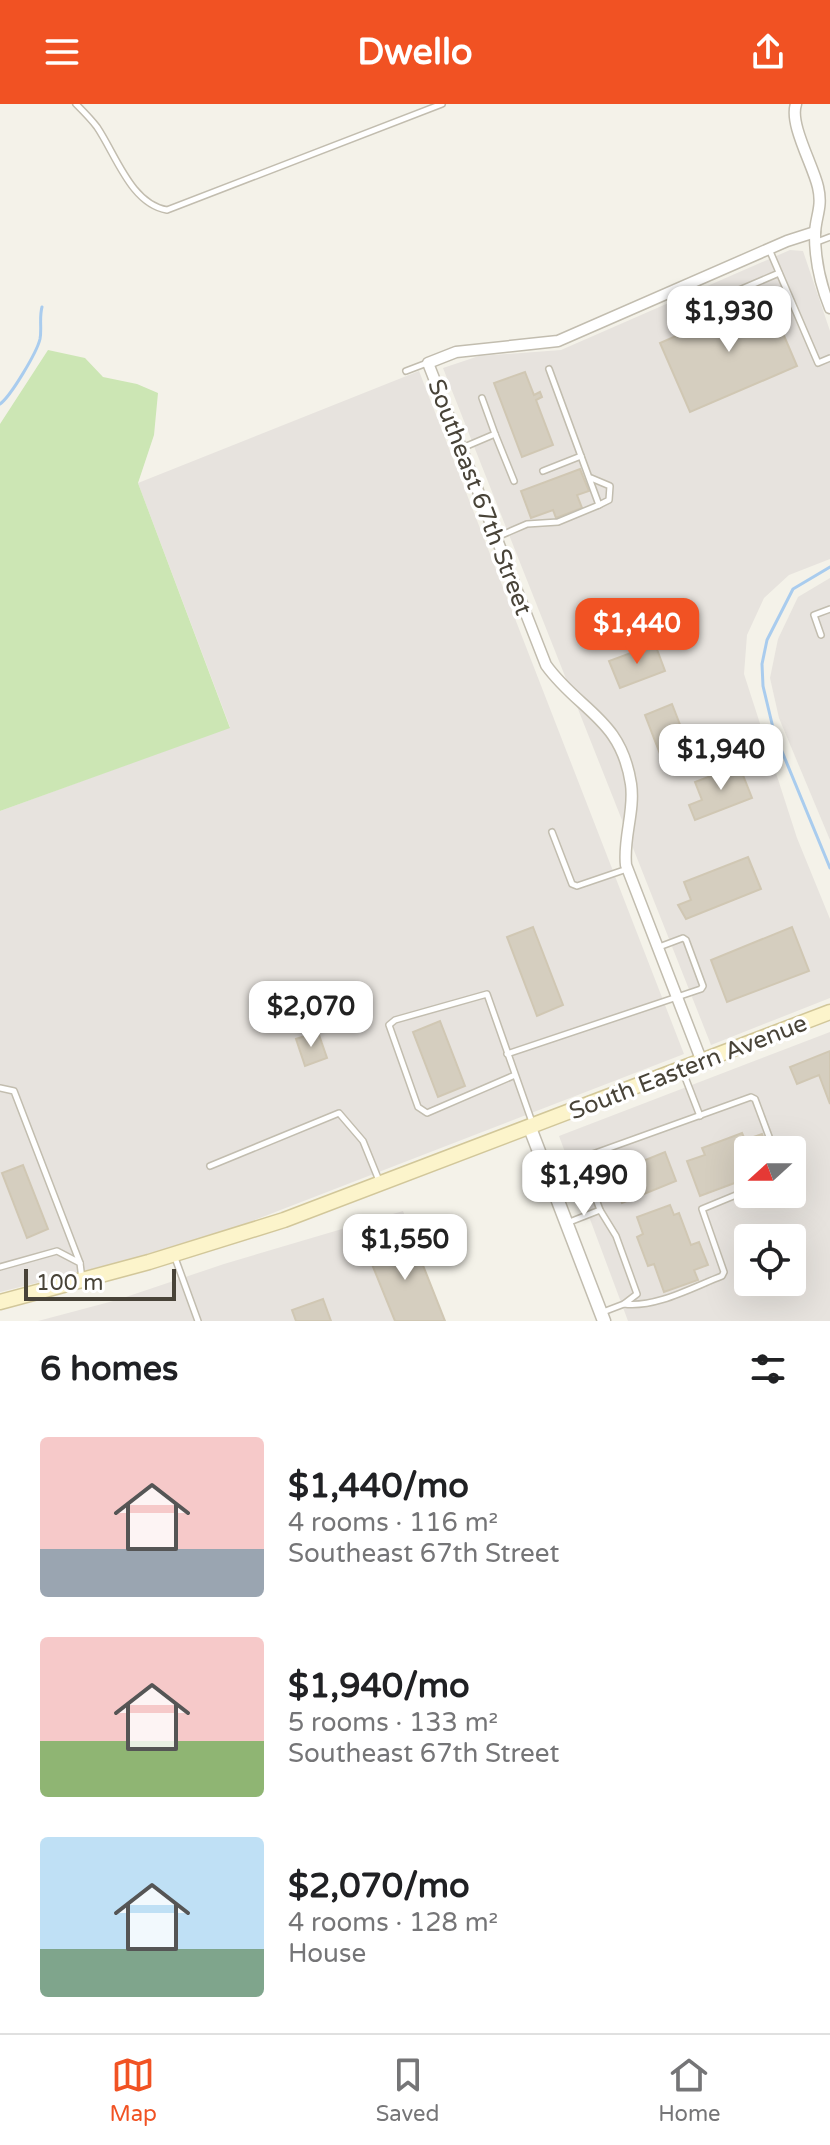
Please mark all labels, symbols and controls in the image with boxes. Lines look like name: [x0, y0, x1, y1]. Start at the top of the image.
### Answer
icon: menu: [40, 30, 84, 74]
icon: share: [746, 30, 790, 74]
text: Dwello: [357, 31, 473, 74]
pin: $1,930: [664, 286, 794, 354]
text: $1,930: [685, 296, 773, 327]
street label: Southeast 67th Street: [421, 375, 538, 619]
pin: $1,440: [572, 598, 702, 666]
text: $1,440: [593, 608, 681, 639]
pin: $1,940: [656, 724, 786, 792]
text: $1,940: [677, 734, 765, 765]
pin: $2,070: [246, 981, 376, 1049]
text: $2,070: [267, 991, 355, 1022]
street label: South Eastern Avenue: [565, 1009, 811, 1126]
north arrow: [734, 1136, 806, 1208]
map controls: [734, 1136, 806, 1296]
pin: $1,490: [519, 1150, 649, 1218]
text: $1,490: [540, 1160, 628, 1191]
pin: $1,550: [340, 1214, 470, 1282]
text: $1,550: [361, 1224, 449, 1255]
button: locate: [734, 1224, 806, 1296]
scale bar: [24, 1265, 176, 1301]
text: 100 m: [36, 1270, 103, 1296]
icon: filters: [746, 1347, 790, 1391]
text: 6 homes: [40, 1349, 178, 1390]
text: $1,440/mo: [288, 1466, 469, 1507]
icon: home: [104, 1469, 200, 1565]
text: 4 rooms · 116 m²: [288, 1507, 498, 1538]
text: Southeast 67th Street: [288, 1538, 559, 1569]
text: $1,940/mo: [288, 1666, 470, 1707]
icon: home: [104, 1669, 200, 1765]
text: 5 rooms · 133 m²: [288, 1707, 498, 1738]
text: Southeast 67th Street: [288, 1738, 559, 1769]
text: $2,070/mo: [288, 1866, 470, 1907]
icon: home: [104, 1869, 200, 1965]
text: 4 rooms · 128 m²: [288, 1907, 498, 1938]
text: House: [288, 1938, 366, 1969]
tab: Map: [109, 2053, 157, 2127]
tab: Saved: [376, 2053, 439, 2127]
tab: Home: [658, 2053, 721, 2127]

